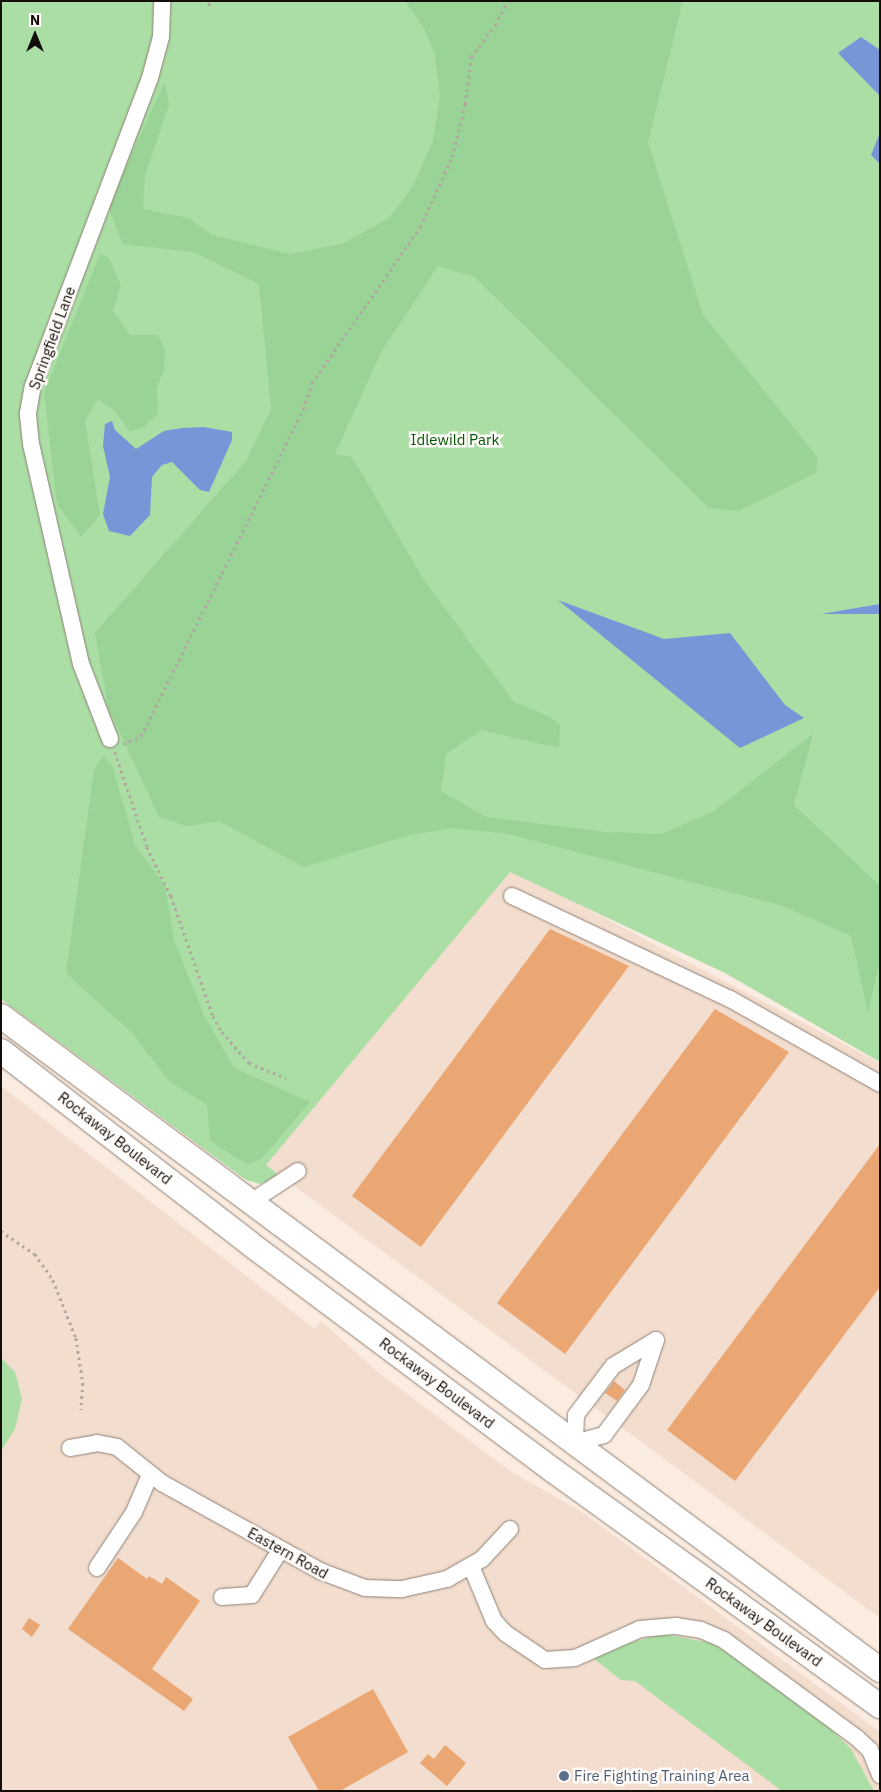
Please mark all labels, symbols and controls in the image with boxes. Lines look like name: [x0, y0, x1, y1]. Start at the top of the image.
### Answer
north arrow: [10, 10, 60, 60]
text: N: [30, 11, 40, 29]
street label: Springfield Lane: [25, 284, 79, 392]
park label: Idlewild Park: [411, 431, 499, 449]
street label: Rockaway Boulevard: [54, 1088, 176, 1188]
street label: Rockaway Boulevard: [376, 1334, 498, 1432]
street label: Eastern Road: [245, 1523, 331, 1583]
street label: Rockaway Boulevard: [702, 1574, 826, 1670]
place label: Fire Fighting Training Area: [574, 1767, 750, 1785]
marker: Fire Fighting Training Area: [558, 1770, 570, 1782]

